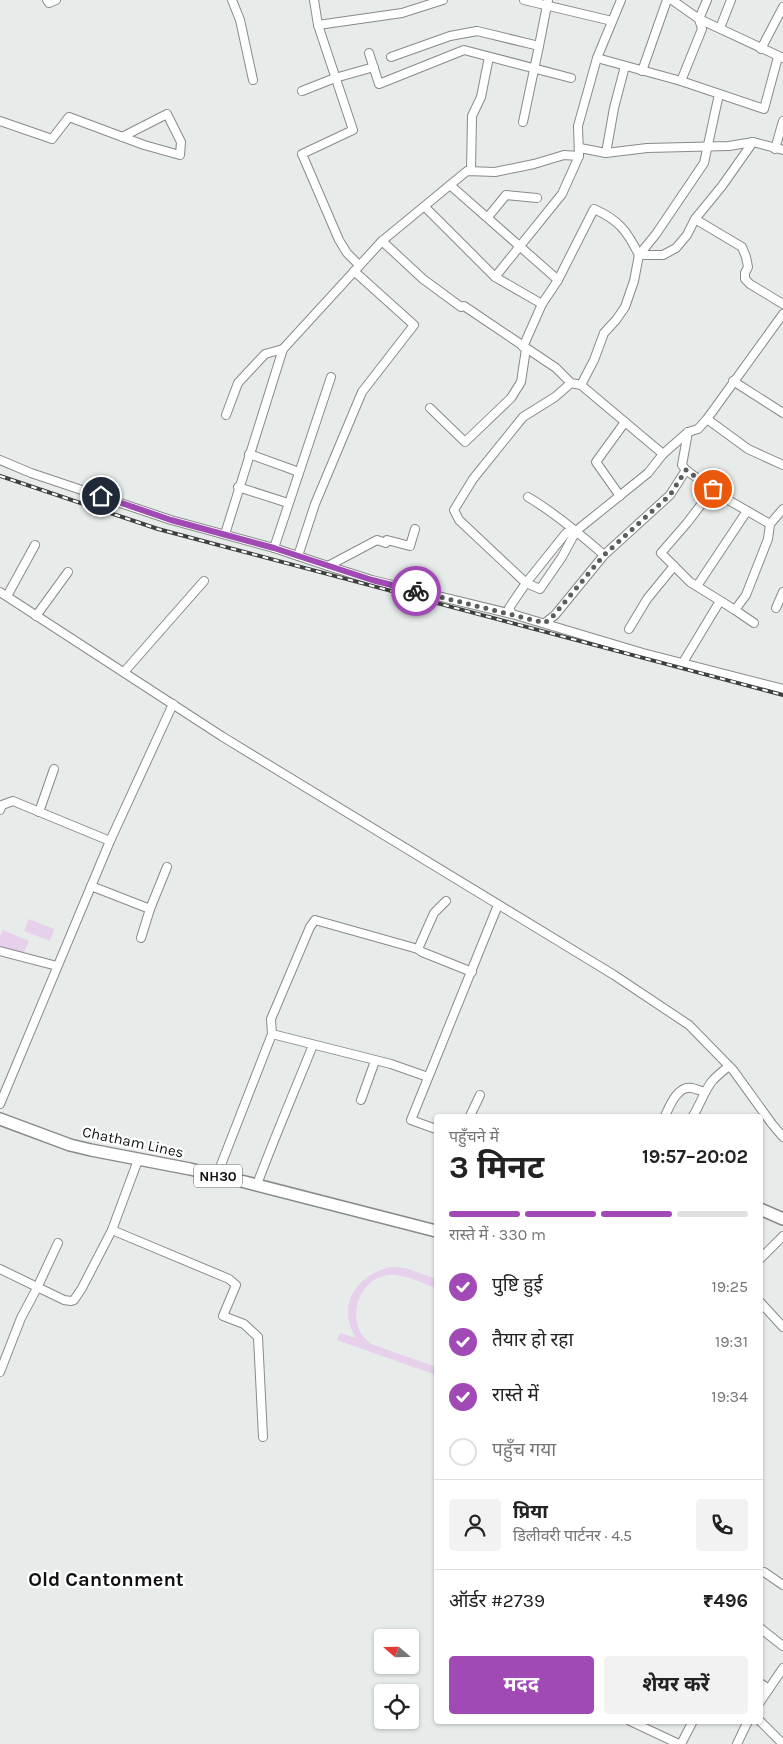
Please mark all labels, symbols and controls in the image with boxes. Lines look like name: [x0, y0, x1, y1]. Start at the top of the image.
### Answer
pin: [692, 468, 734, 510]
pin: [80, 475, 122, 517]
icon: bag: [699, 475, 727, 503]
icon: home: [87, 482, 115, 510]
courier: [391, 566, 441, 616]
icon: bike: [402, 577, 430, 605]
street label: Chatham Lines: [81, 1122, 185, 1162]
text: पहुँचने में: [449, 1127, 499, 1146]
text: 19:57–20:02: [642, 1146, 748, 1168]
text: 3 मिनट: [449, 1149, 544, 1186]
road number: NH30: [194, 1164, 242, 1188]
text: रास्ते में · 330 m: [449, 1225, 546, 1244]
icon: check: [449, 1273, 477, 1301]
text: पुष्टि हुई: [492, 1274, 543, 1296]
text: 19:25: [711, 1277, 748, 1296]
icon: check: [449, 1328, 477, 1356]
text: तैयार हो रहा: [492, 1329, 573, 1351]
text: 19:31: [715, 1332, 748, 1351]
icon: check: [449, 1383, 477, 1411]
text: रास्ते में: [492, 1384, 539, 1406]
text: 19:34: [711, 1387, 748, 1406]
text: पहुँच गया: [492, 1439, 556, 1461]
button: person: [449, 1499, 501, 1551]
button: phone: [696, 1499, 748, 1551]
text: प्रिया: [513, 1501, 548, 1523]
text: डिलीवरी पार्टनर · 4.5: [513, 1526, 632, 1545]
district label: Old Cantonment: [28, 1568, 184, 1591]
text: ऑर्डर #2739: [449, 1590, 545, 1612]
text: ₹496: [703, 1590, 748, 1612]
north arrow: [374, 1629, 419, 1674]
map controls: [374, 1629, 419, 1729]
button: मदद: [449, 1656, 594, 1714]
button: शेयर करें: [604, 1656, 748, 1714]
button: locate: [374, 1684, 419, 1729]

